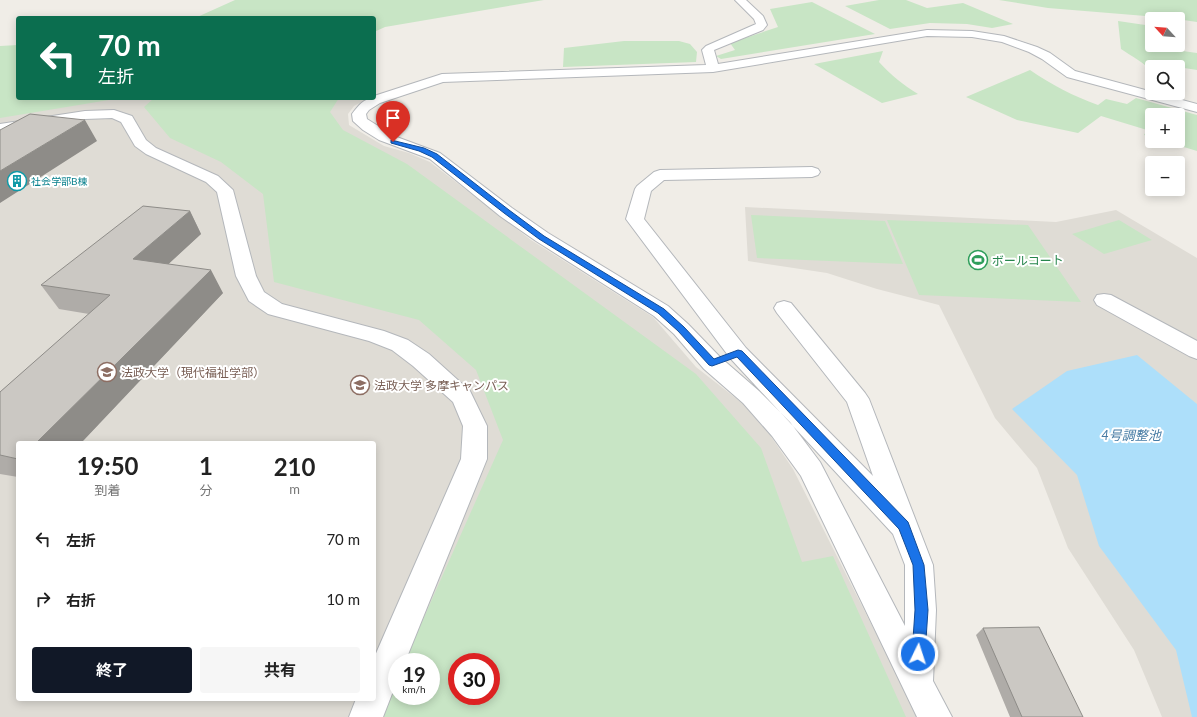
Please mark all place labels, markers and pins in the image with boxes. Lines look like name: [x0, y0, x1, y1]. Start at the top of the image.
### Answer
pin: [376, 101, 410, 142]
building icon: 社会学部B棟: [6, 170, 28, 192]
place label: 社会学部B棟: [31, 175, 87, 187]
sports icon: ボールコート: [967, 249, 989, 271]
place label: ボールコート: [992, 253, 1064, 268]
school or university icon: 法政大学（現代福祉学部）: [96, 361, 118, 383]
place label: 法政大学（現代福祉学部）: [121, 365, 265, 380]
school or university icon: 法政大学 多摩キャンパス: [349, 374, 371, 396]
place label: 法政大学 多摩キャンパス: [374, 378, 509, 393]

